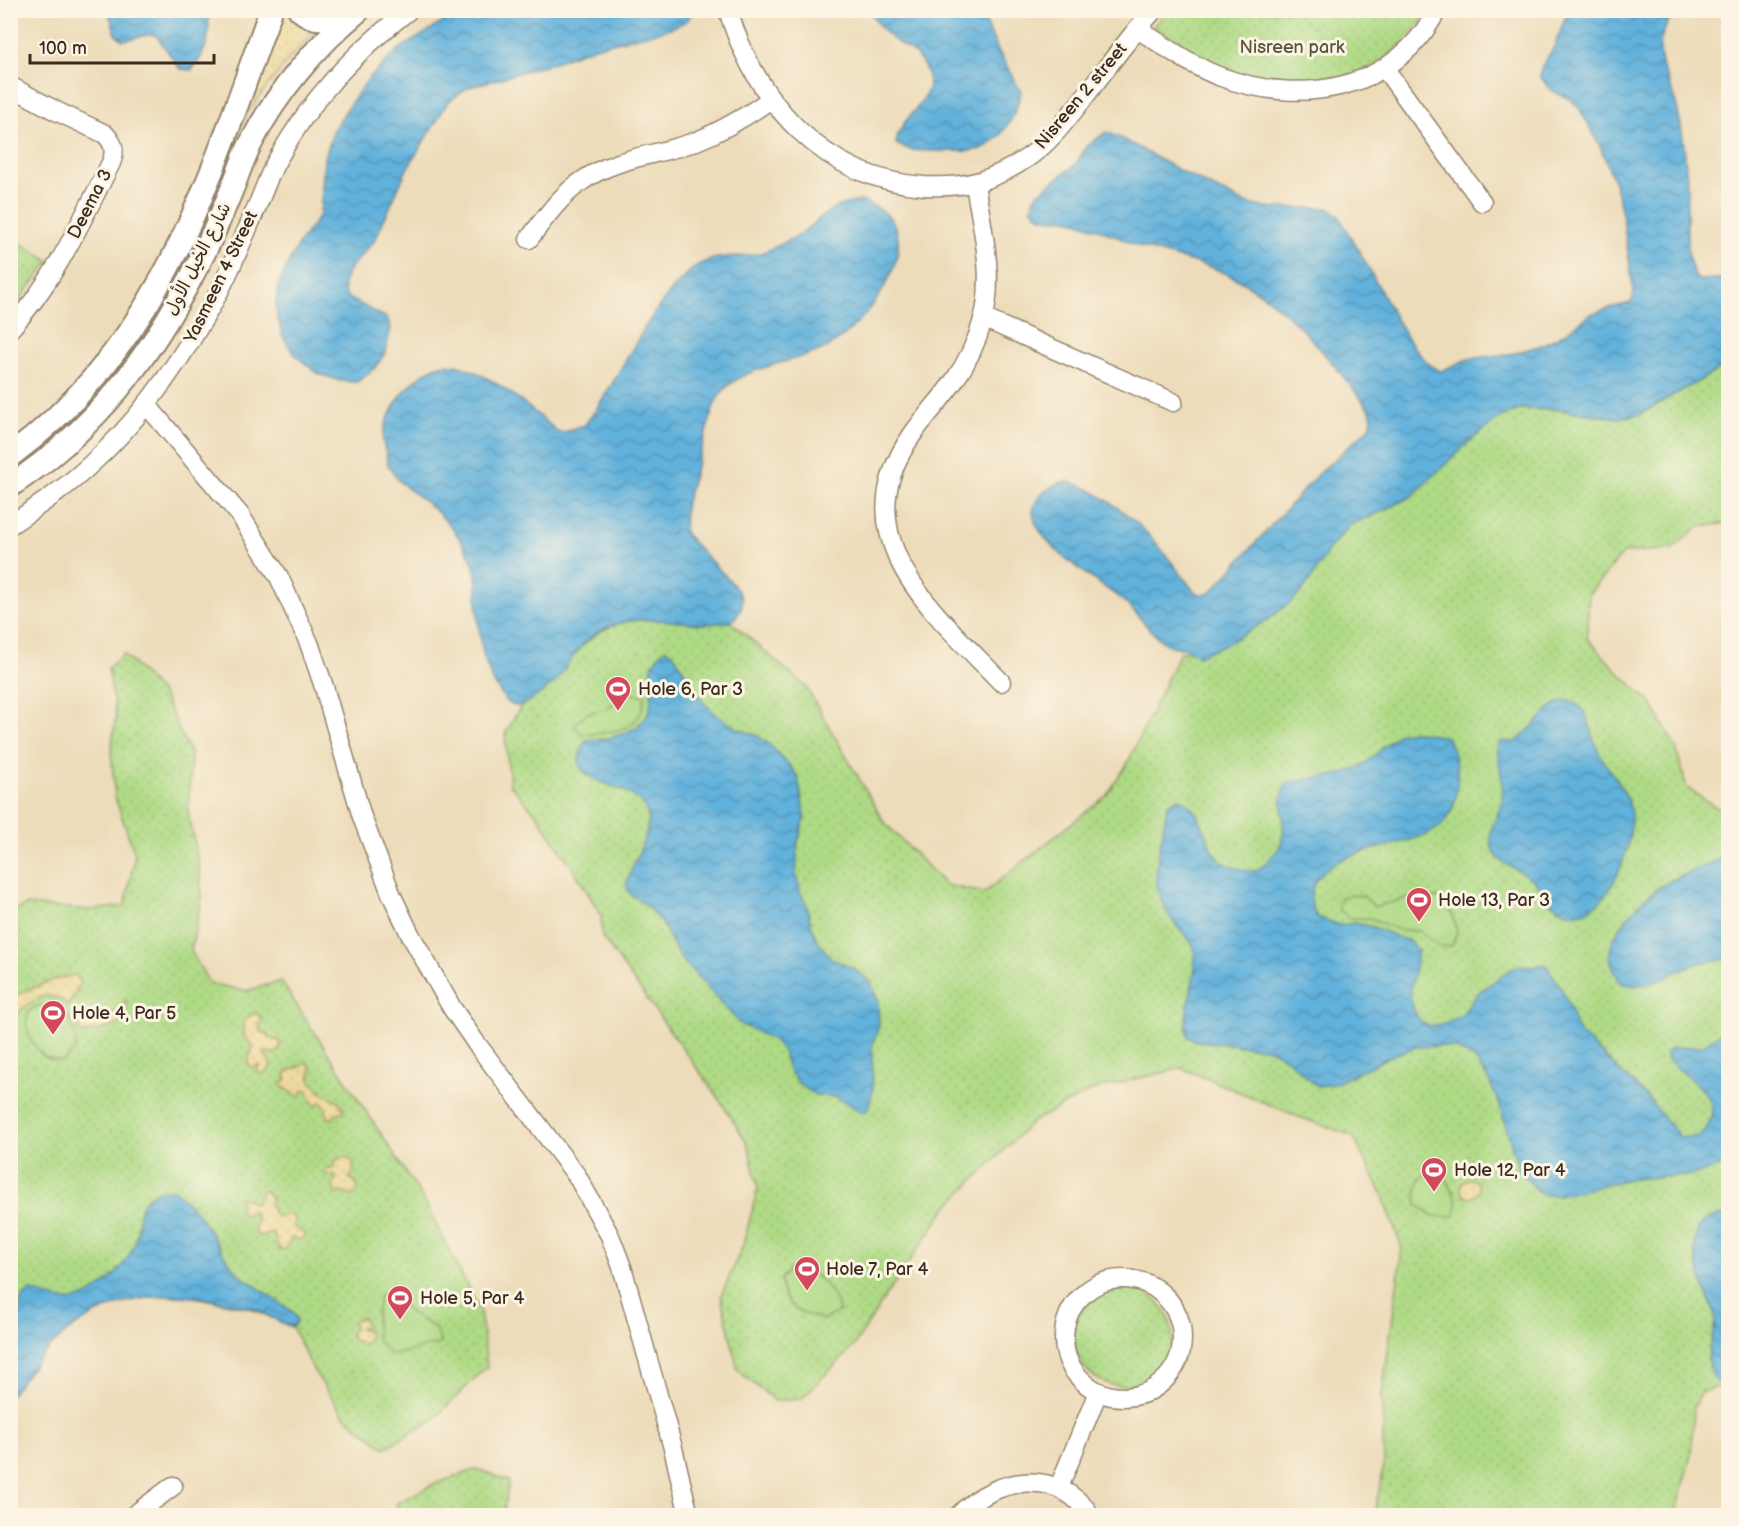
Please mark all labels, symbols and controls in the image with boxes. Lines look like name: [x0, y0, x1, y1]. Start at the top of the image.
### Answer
scale bar: [30, 27, 214, 65]
park label: Nisreen park: [1239, 37, 1345, 58]
text: 100 m: [39, 38, 87, 59]
street label: Nisreen 2 street: [1031, 38, 1132, 153]
street label: Deema 3: [64, 166, 116, 242]
street label: شارع الخيل الأول: [159, 198, 236, 319]
street label: Yasmeen 4 Street: [180, 207, 262, 347]
sports icon: Hole 6, Par 3: [603, 674, 633, 712]
place label: Hole 6, Par 3: [638, 679, 743, 700]
sports icon: Hole 13, Par 3: [1404, 885, 1434, 923]
place label: Hole 13, Par 3: [1438, 890, 1550, 911]
sports icon: Hole 4, Par 5: [38, 998, 68, 1036]
place label: Hole 4, Par 5: [72, 1003, 176, 1024]
sports icon: Hole 12, Par 4: [1419, 1155, 1449, 1193]
place label: Hole 12, Par 4: [1454, 1160, 1566, 1181]
sports icon: Hole 7, Par 4: [792, 1254, 822, 1292]
place label: Hole 7, Par 4: [826, 1259, 928, 1280]
sports icon: Hole 5, Par 4: [385, 1283, 415, 1321]
place label: Hole 5, Par 4: [420, 1288, 524, 1309]

